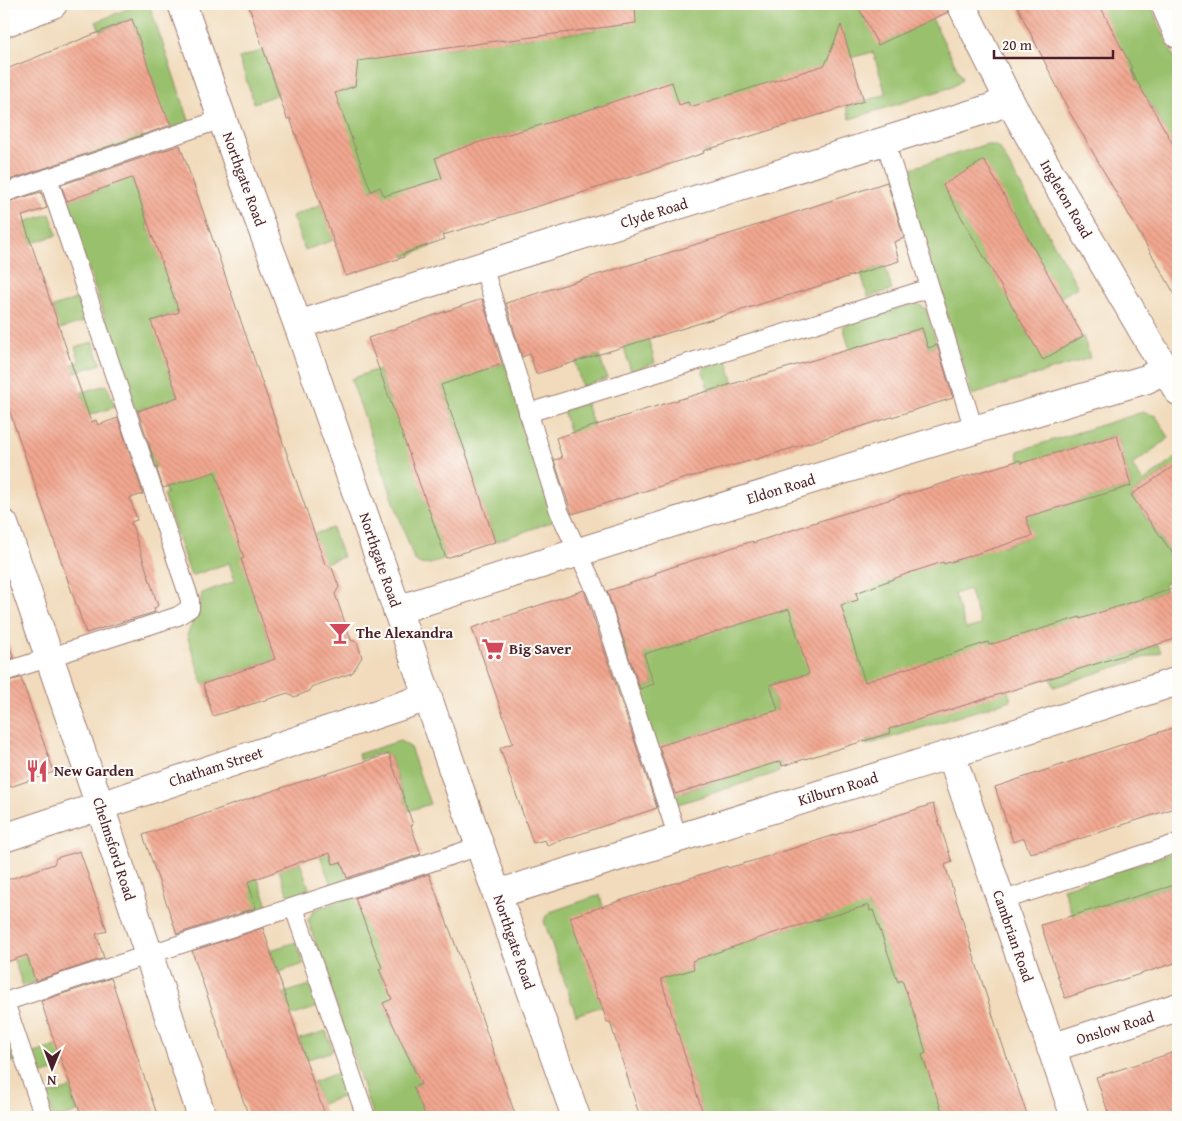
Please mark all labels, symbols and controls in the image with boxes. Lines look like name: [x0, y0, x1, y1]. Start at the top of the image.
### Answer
scale bar: [994, 28, 1113, 60]
text: 20 m: [1002, 34, 1033, 55]
street label: Northgate Road: [218, 129, 271, 229]
street label: Ingleton Road: [1035, 155, 1097, 242]
street label: Clyde Road: [618, 192, 690, 233]
street label: Eldon Road: [744, 468, 818, 509]
street label: Northgate Road: [354, 510, 407, 610]
bar icon: The Alexandra: [327, 620, 353, 646]
place label: The Alexandra: [356, 622, 454, 643]
supermarket icon: Big Saver: [480, 636, 506, 662]
place label: Big Saver: [509, 638, 571, 659]
street label: Chatham Street: [166, 741, 266, 792]
restaurant icon: New Garden: [24, 758, 50, 784]
place label: New Garden: [54, 760, 134, 781]
street label: Kilburn Road: [795, 766, 880, 811]
street label: Chelmsford Road: [88, 795, 141, 903]
street label: Cambrian Road: [988, 887, 1039, 985]
street label: Northgate Road: [488, 892, 541, 992]
street label: Onslow Road: [1073, 1006, 1156, 1049]
north arrow: [28, 1044, 78, 1094]
text: N: [46, 1071, 57, 1091]

